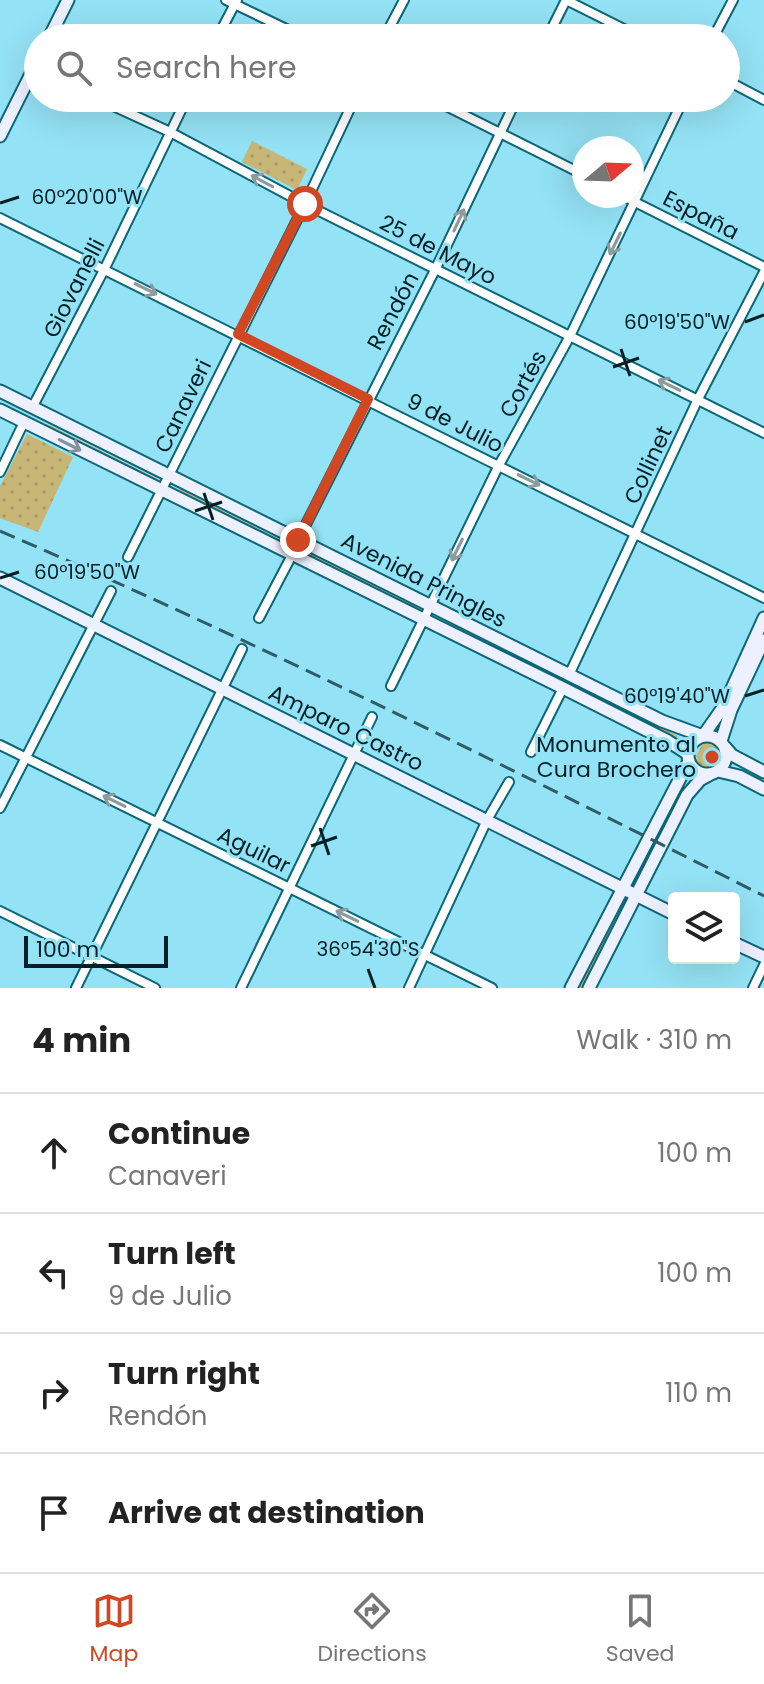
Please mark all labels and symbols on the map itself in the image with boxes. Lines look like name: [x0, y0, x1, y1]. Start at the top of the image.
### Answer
north arrow: [572, 136, 644, 208]
one-way arrow: [250, 172, 274, 188]
text: 60°20'00"W: [31, 183, 143, 211]
street label: España: [658, 183, 744, 247]
route start: [287, 186, 323, 222]
street label: 25 de Mayo: [374, 207, 502, 293]
one-way arrow: [452, 208, 467, 232]
one-way arrow: [606, 232, 622, 256]
street label: Giovanelli: [36, 233, 112, 343]
street label: Rendón: [360, 267, 426, 355]
one-way arrow: [133, 281, 157, 297]
text: 60°19'50"W: [624, 308, 731, 336]
street label: Cortés: [492, 345, 554, 423]
street label: Canaveri: [147, 354, 219, 458]
one-way arrow: [658, 377, 682, 392]
street label: 9 de Julio: [401, 385, 509, 461]
street label: Collinet: [616, 421, 680, 509]
one-way arrow: [57, 438, 81, 453]
one-way arrow: [516, 473, 540, 488]
route end: [280, 522, 316, 558]
street label: Avenida Pringles: [336, 525, 512, 635]
one-way arrow: [449, 538, 464, 562]
text: 60°19'50"W: [34, 558, 141, 586]
street label: Amparo Castro: [263, 677, 429, 779]
text: 60°19'40"W: [624, 682, 731, 710]
place label: Monumento al Cura Brochero: [536, 729, 696, 785]
marker: Monumento al Cura Brochero: [703, 748, 721, 766]
one-way arrow: [102, 793, 126, 808]
street label: Aguilar: [212, 819, 296, 881]
one-way arrow: [335, 908, 359, 923]
scale bar: [24, 932, 168, 968]
text: 36°54'30"S: [317, 935, 419, 963]

